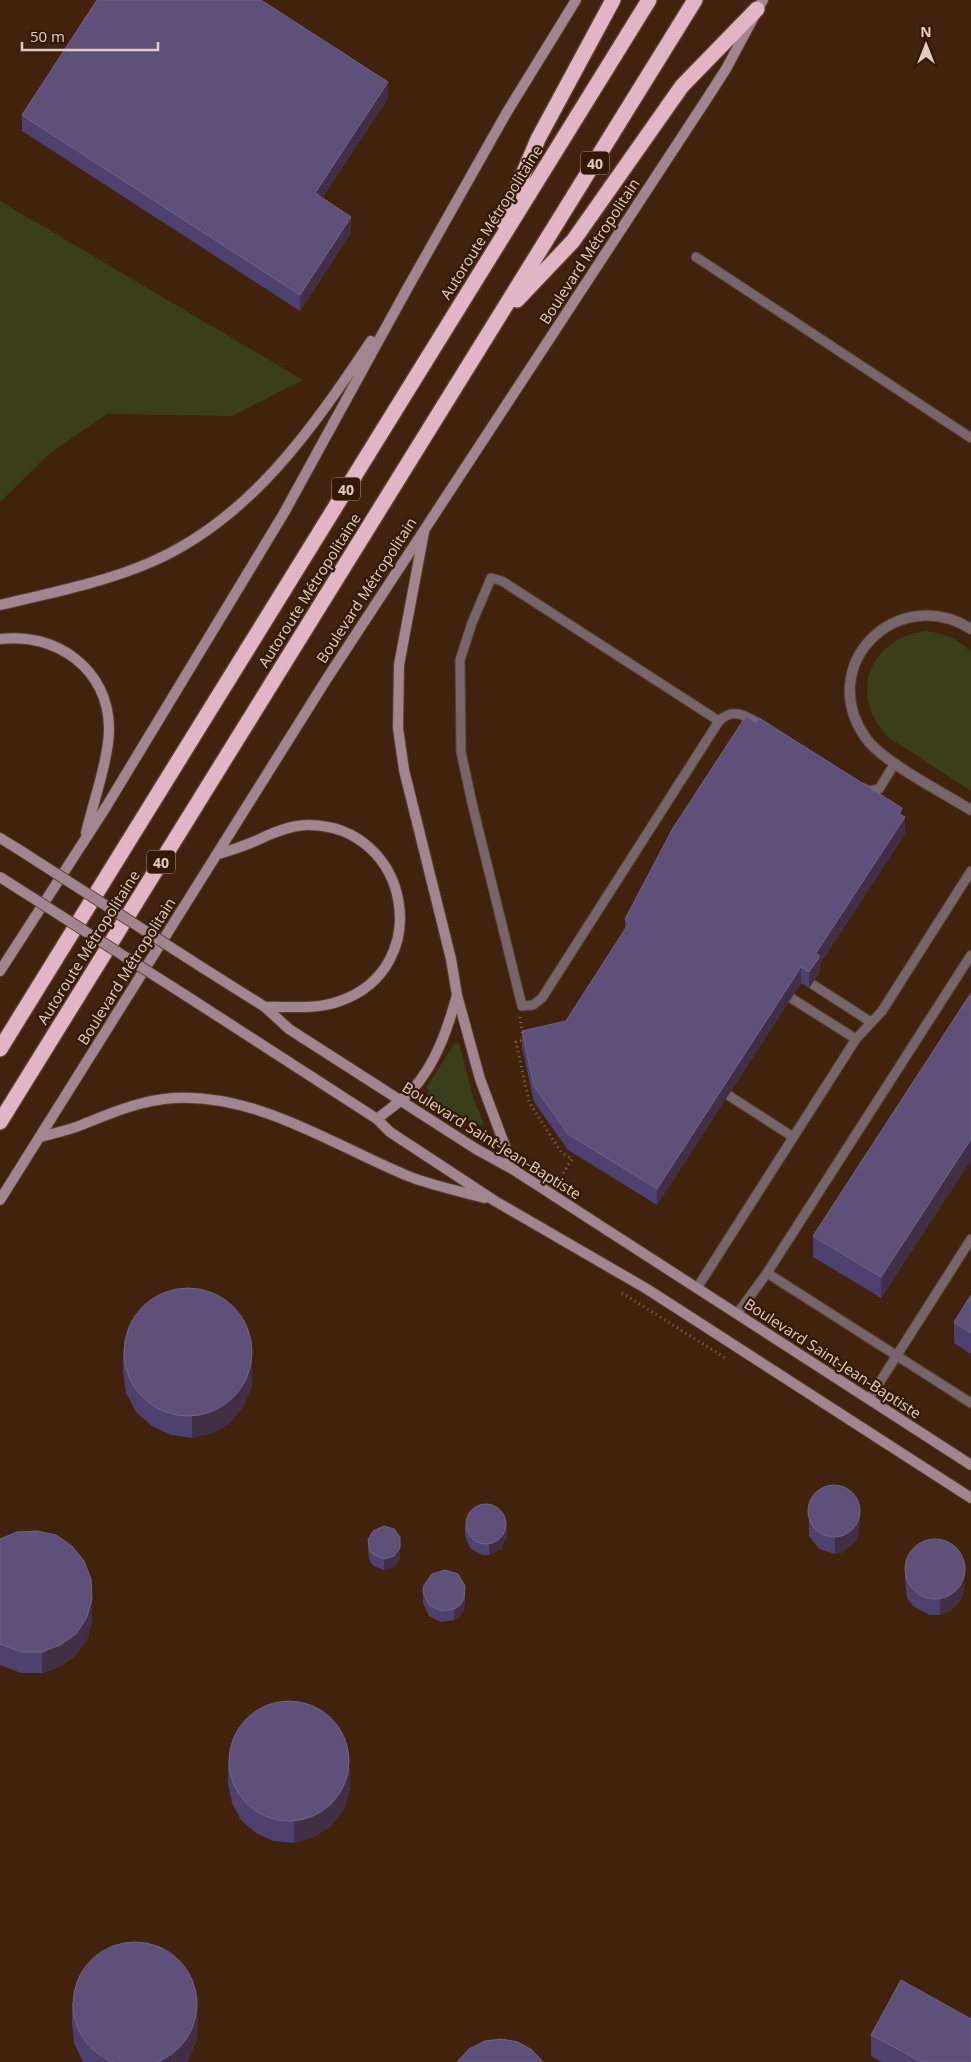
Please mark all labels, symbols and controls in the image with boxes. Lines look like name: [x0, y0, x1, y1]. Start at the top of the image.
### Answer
scale bar: [22, 20, 159, 52]
north arrow: [901, 20, 951, 70]
text: N: [920, 22, 932, 41]
text: 50 m: [30, 26, 65, 46]
street label: Autoroute Métropolitaine: [435, 141, 547, 303]
road number: 40: [581, 152, 609, 174]
street label: Boulevard Métropolitain: [534, 174, 644, 328]
road number: 40: [332, 478, 360, 500]
street label: Autoroute Métropolitaine: [253, 509, 365, 671]
street label: Boulevard Métropolitain: [311, 513, 421, 667]
road number: 40: [147, 850, 175, 874]
street label: Autoroute Métropolitaine: [32, 866, 144, 1028]
street label: Boulevard Métropolitain: [72, 894, 180, 1048]
street label: Boulevard Saint-Jean-Baptiste: [399, 1077, 585, 1203]
street label: Boulevard Saint-Jean-Baptiste: [741, 1293, 925, 1423]

